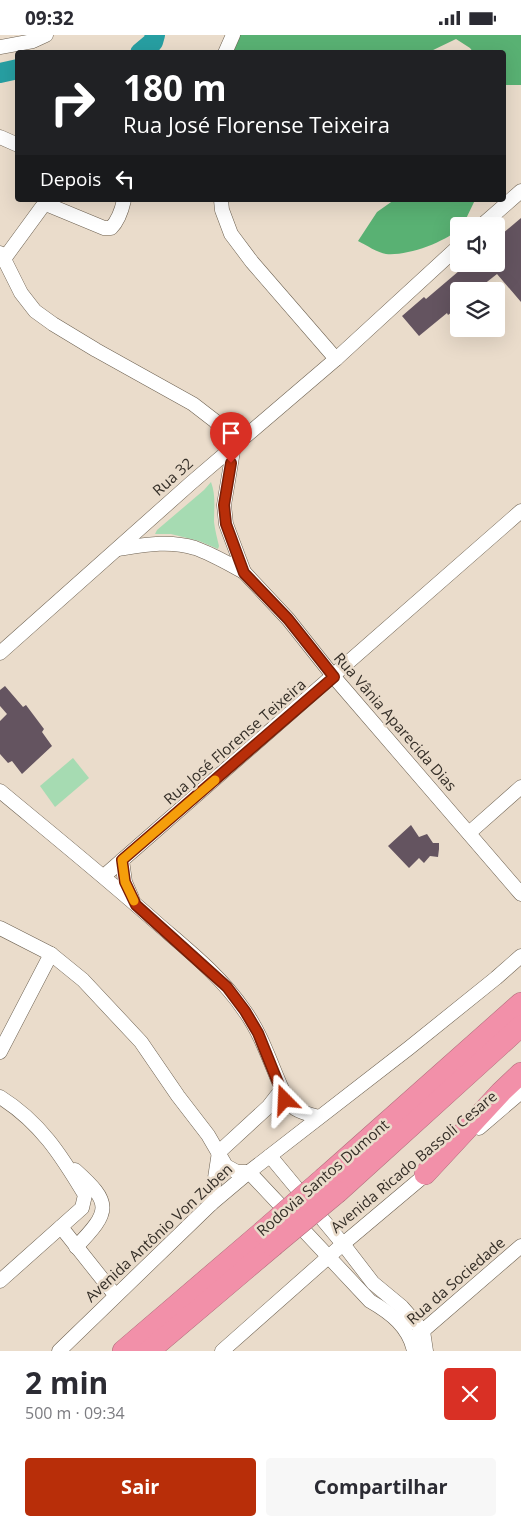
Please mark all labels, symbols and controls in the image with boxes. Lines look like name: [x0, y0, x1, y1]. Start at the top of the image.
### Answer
text: 09:32: [25, 5, 74, 31]
text: 180 m: [123, 64, 227, 111]
icon: right: [40, 70, 105, 135]
text: Rua José Florense Teixeira: [123, 109, 390, 139]
icon: left: [111, 165, 139, 193]
text: Depois: [40, 166, 101, 192]
map controls: [450, 217, 505, 337]
button: sound: [450, 217, 505, 272]
button: layers: [450, 282, 505, 337]
pin: [210, 412, 252, 463]
icon: arrive: [217, 419, 245, 447]
street label: Rua 32: [148, 453, 197, 500]
street label: Rua Vânia Aparecida Dias: [330, 648, 461, 795]
street label: Rua José Florense Teixeira: [159, 674, 310, 808]
position arrow: [258, 1073, 310, 1125]
street label: Avenida Ricado Bassoli Cesare: [326, 1086, 501, 1237]
street label: Rodovia Santos Dumont: [252, 1114, 393, 1240]
street label: Avenida Antônio Von Zuben: [80, 1159, 236, 1306]
street label: Rua da Sociedade: [402, 1232, 509, 1328]
text: 2 min: [25, 1362, 108, 1403]
button: close: [444, 1368, 496, 1420]
text: 500 m · 09:34: [25, 1402, 125, 1424]
button: Sair: [25, 1458, 256, 1516]
button: Compartilhar: [266, 1458, 496, 1516]

